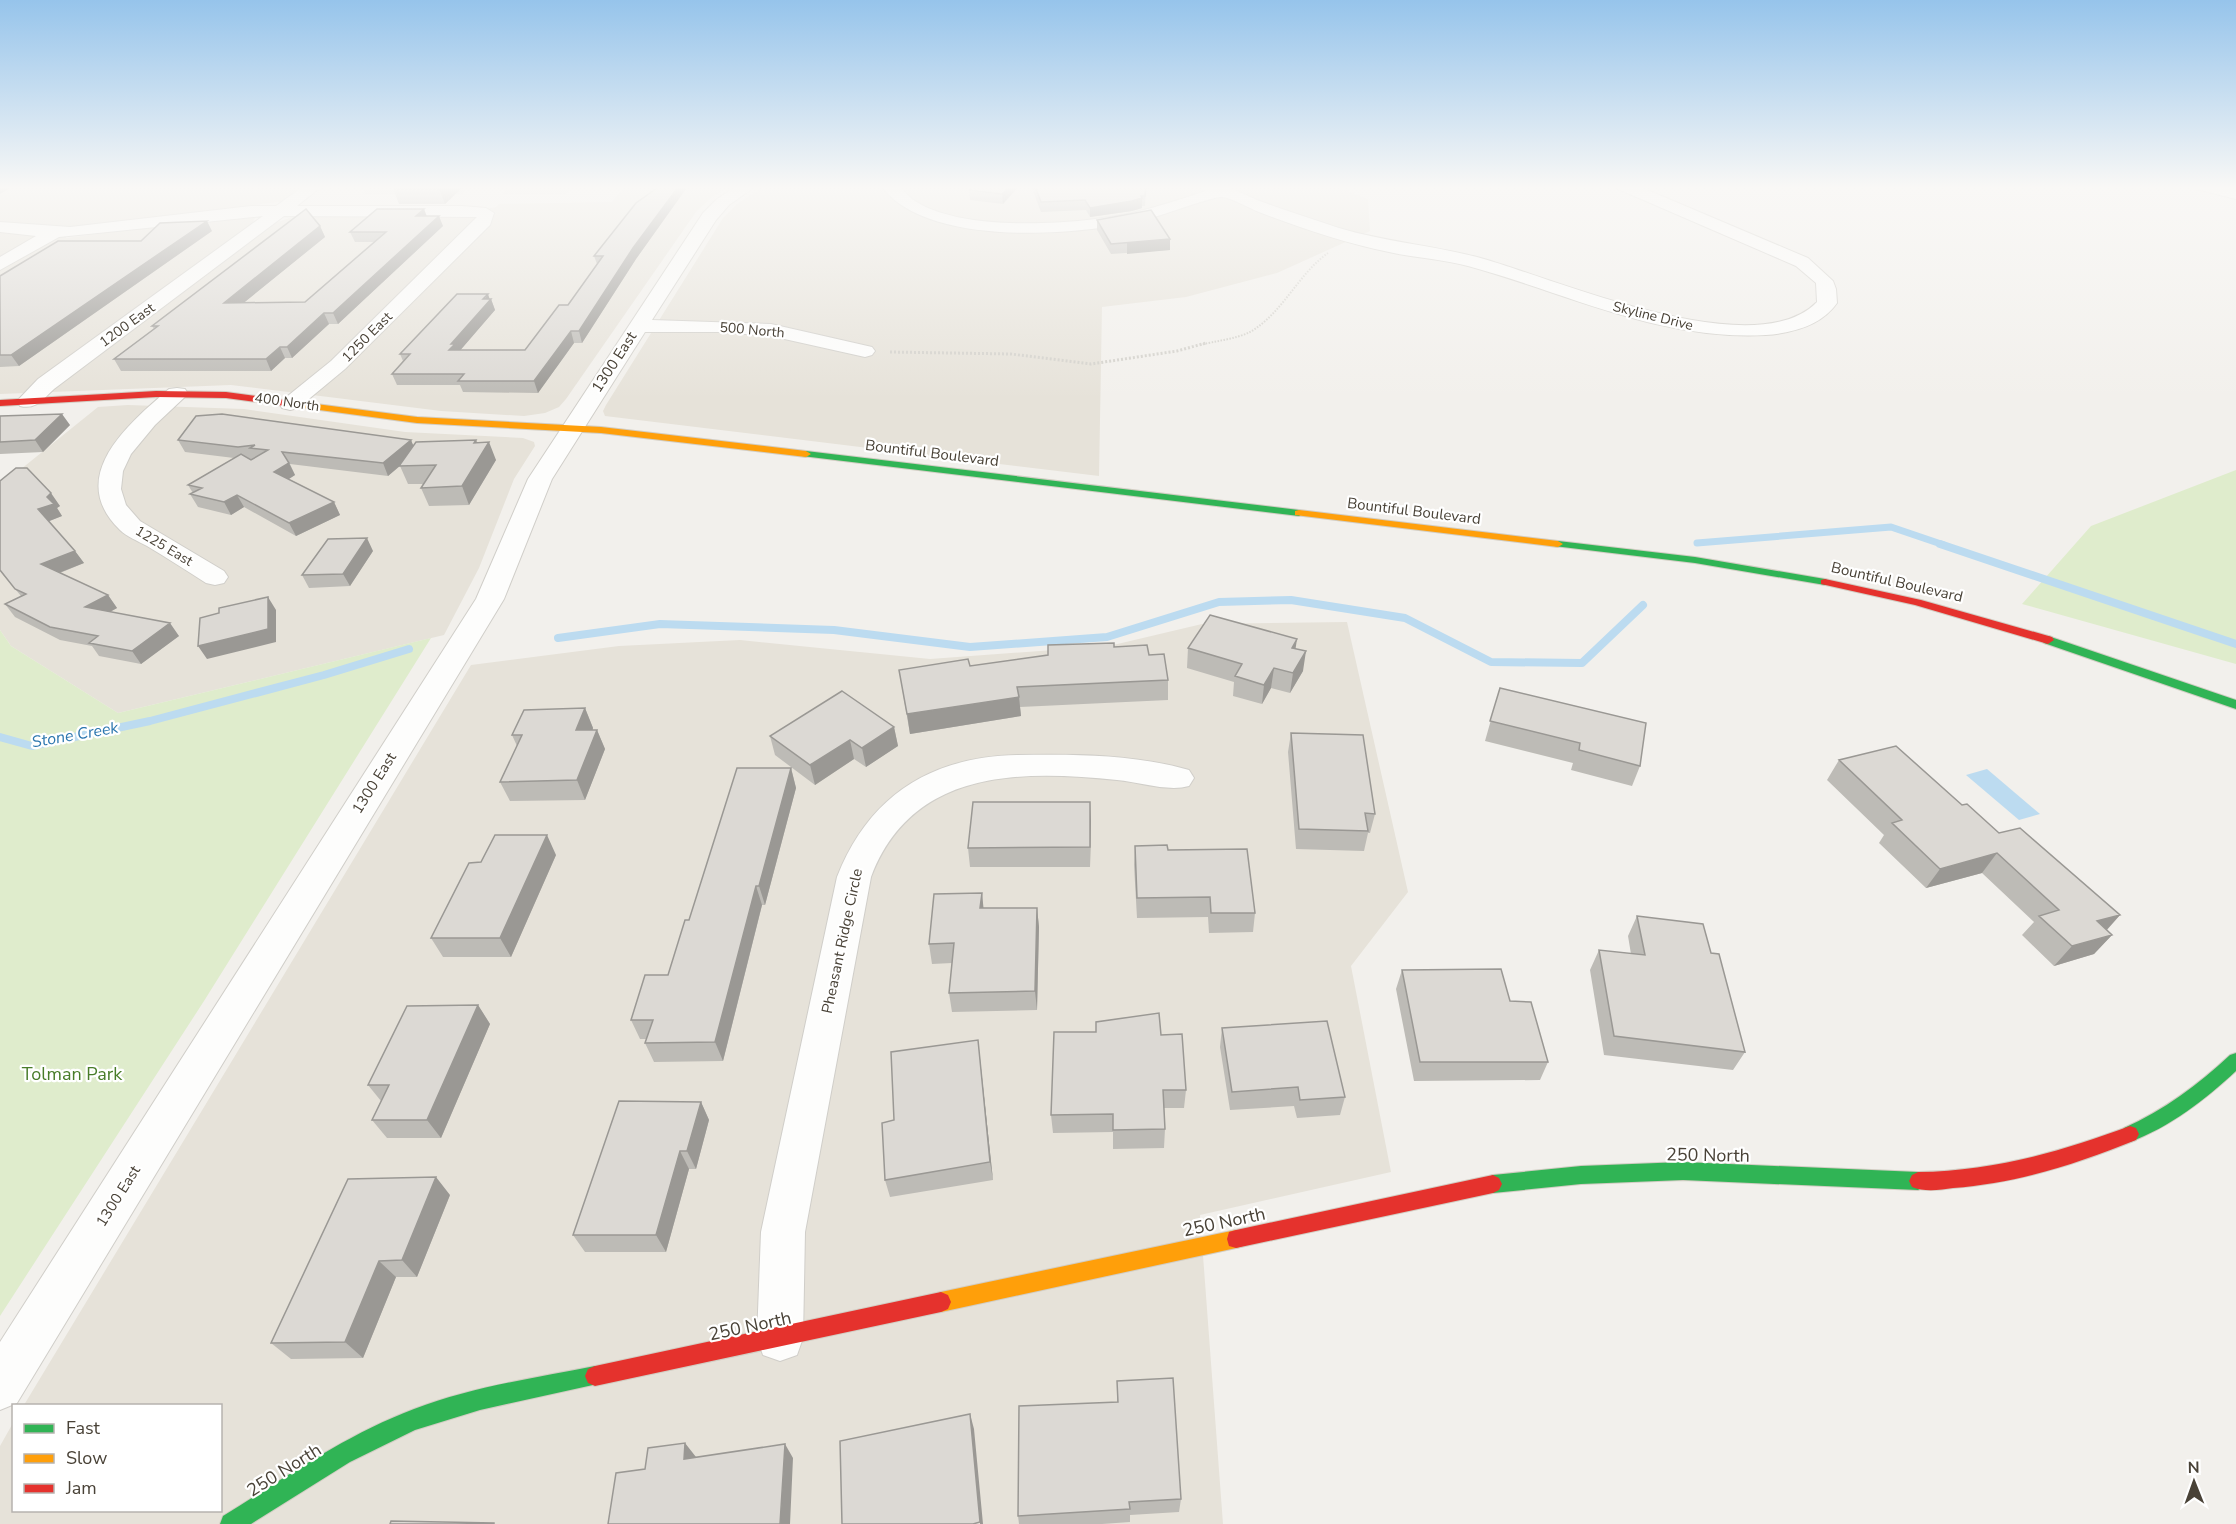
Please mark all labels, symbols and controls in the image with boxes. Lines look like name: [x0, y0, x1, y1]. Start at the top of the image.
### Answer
street label: Skyline Drive: [1611, 297, 1695, 335]
street label: 1200 East: [95, 298, 159, 352]
street label: 1250 East: [338, 308, 396, 366]
street label: 500 North: [719, 318, 785, 342]
street label: 1300 East: [587, 327, 642, 396]
street label: 400 North: [253, 388, 321, 416]
street label: Bountiful Boulevard: [864, 435, 1000, 471]
street label: Bountiful Boulevard: [1346, 493, 1482, 529]
street label: 1225 East: [132, 521, 197, 571]
street label: Bountiful Boulevard: [1829, 557, 1965, 607]
water label: Stone Creek: [30, 716, 121, 753]
street label: 1300 East: [347, 748, 401, 817]
street label: Pheasant Ridge Circle: [817, 867, 867, 1015]
park label: Tolman Park: [22, 1062, 123, 1086]
street label: 250 North: [1666, 1142, 1750, 1168]
street label: 1300 East: [91, 1161, 145, 1230]
street label: 250 North: [1181, 1202, 1267, 1242]
street label: 250 North: [707, 1306, 793, 1346]
legend: [12, 1404, 222, 1512]
text: Fast: [66, 1416, 101, 1440]
street label: 250 North: [242, 1438, 326, 1502]
text: Slow: [66, 1446, 107, 1470]
north arrow: [2164, 1452, 2224, 1512]
text: N: [2188, 1457, 2200, 1479]
text: Jam: [65, 1476, 97, 1500]

